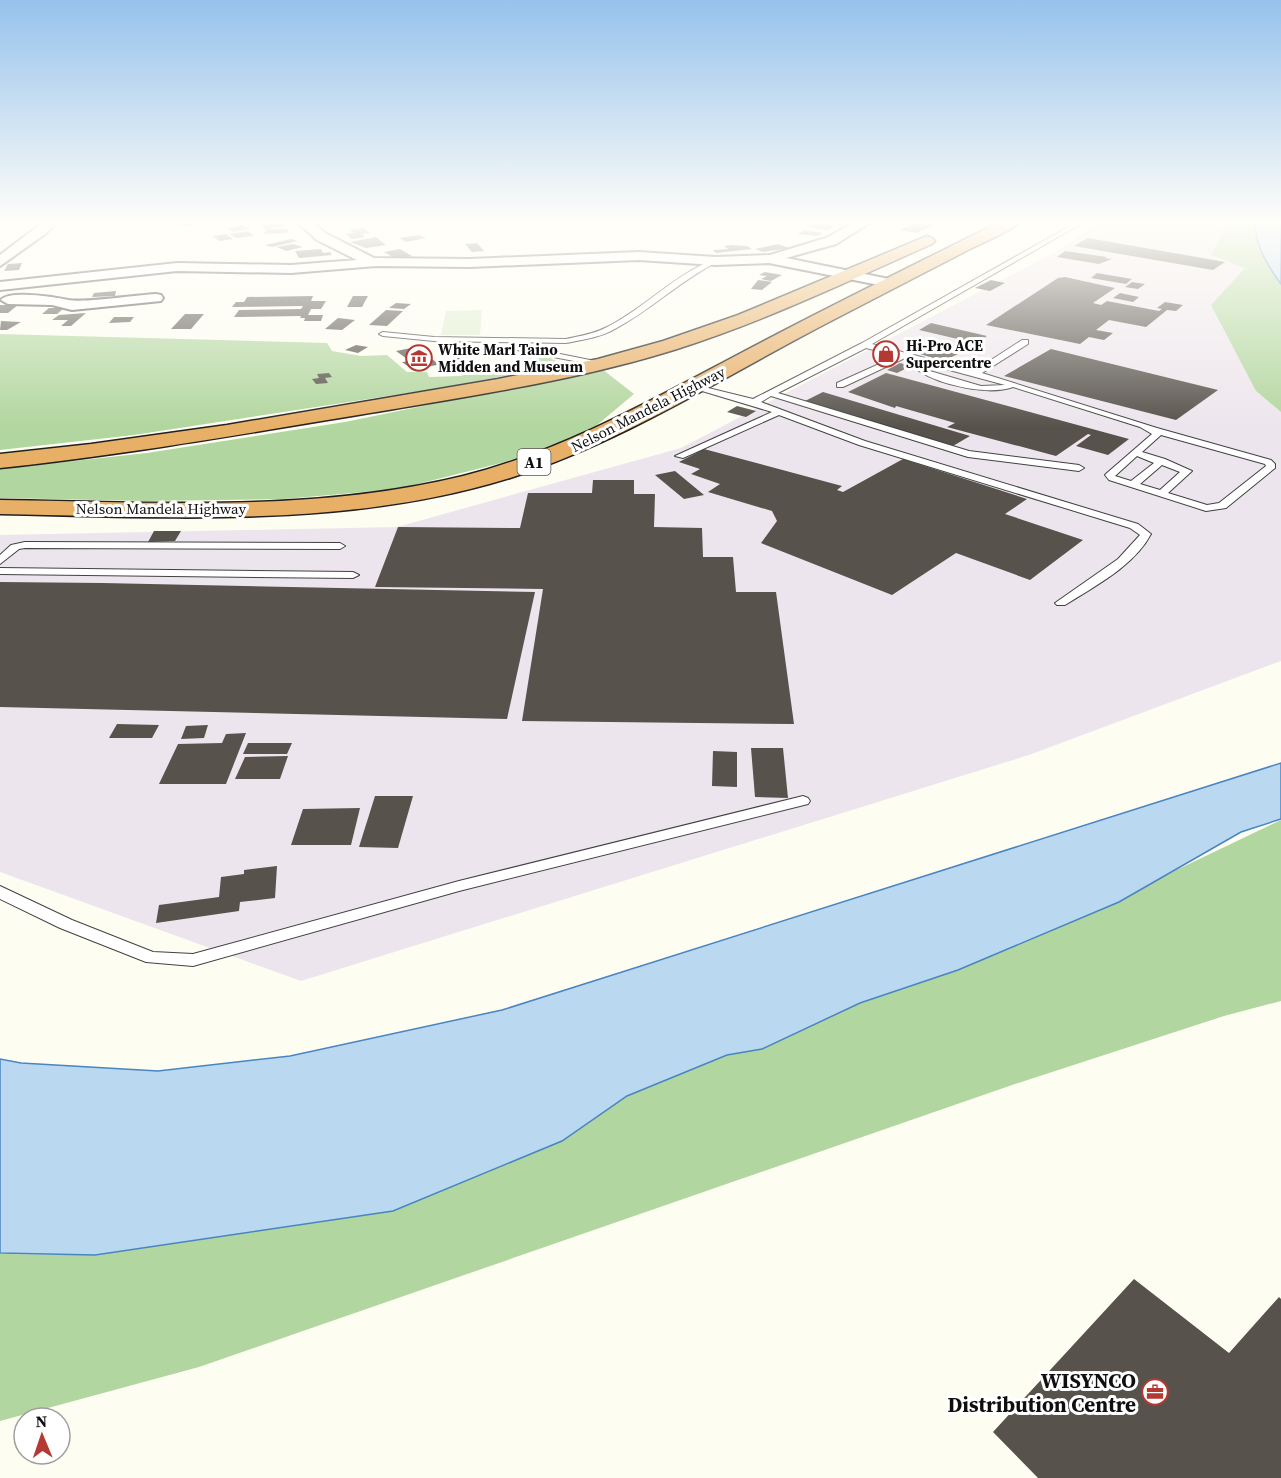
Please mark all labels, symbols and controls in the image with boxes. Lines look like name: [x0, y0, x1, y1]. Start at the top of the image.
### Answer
place label: Hi-Pro ACE Supercentre: [906, 335, 991, 373]
place label: White Marl Taino Midden and Museum: [438, 339, 583, 377]
shop icon: Hi-Pro ACE Supercentre: [871, 339, 901, 369]
museum icon: White Marl Taino Midden and Museum: [404, 343, 434, 373]
street label: Nelson Mandela Highway: [567, 361, 729, 457]
road number: A1: [518, 449, 550, 475]
street label: Nelson Mandela Highway: [76, 498, 246, 519]
place label: WISYNCO Distribution Centre: [947, 1366, 1136, 1419]
office icon: WISYNCO Distribution Centre: [1140, 1377, 1170, 1407]
north arrow: [12, 1406, 72, 1466]
text: N: [35, 1410, 48, 1432]

